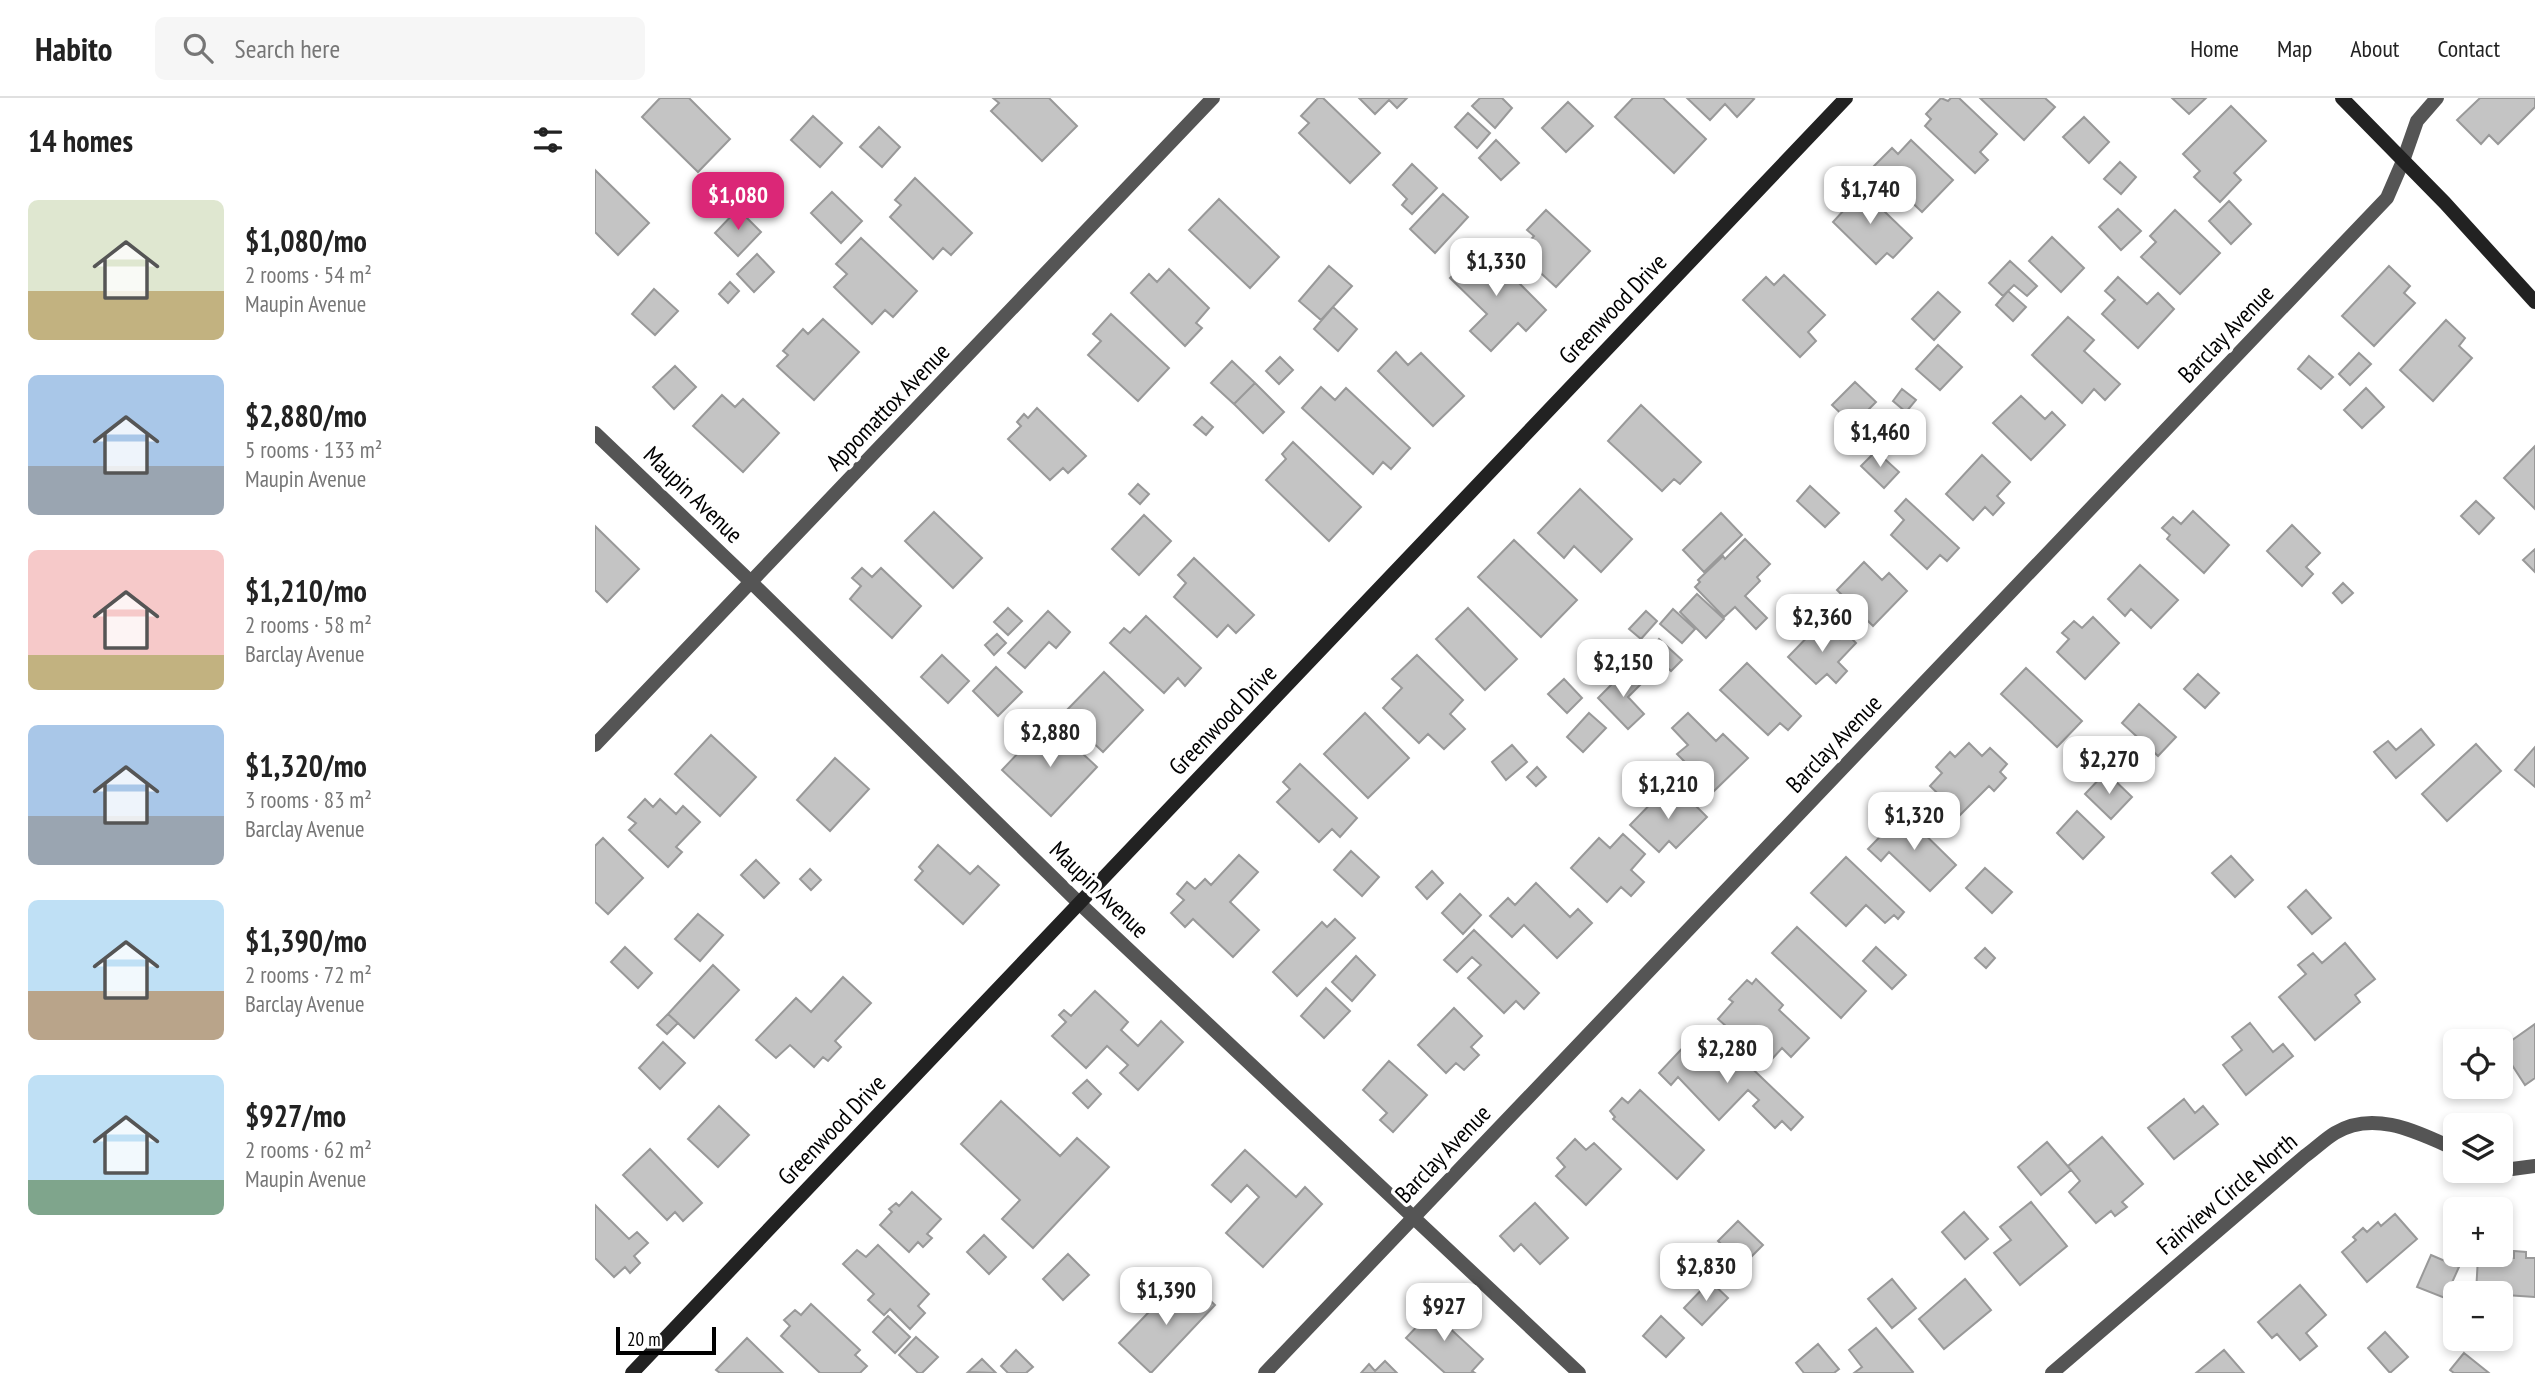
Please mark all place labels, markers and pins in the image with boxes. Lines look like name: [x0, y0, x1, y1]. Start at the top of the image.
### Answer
pin: $1,740: [1813, 166, 1927, 226]
pin: $1,080: [681, 172, 795, 232]
pin: $1,330: [1439, 238, 1553, 298]
pin: $1,460: [1823, 410, 1937, 469]
pin: $2,360: [1765, 594, 1879, 654]
pin: $2,150: [1566, 640, 1680, 699]
pin: $2,880: [993, 710, 1107, 769]
pin: $2,270: [2052, 736, 2166, 796]
pin: $1,210: [1611, 762, 1725, 821]
pin: $1,320: [1857, 792, 1971, 852]
pin: $2,280: [1670, 1026, 1784, 1085]
pin: $2,830: [1649, 1244, 1763, 1303]
pin: $1,390: [1109, 1268, 1223, 1327]
pin: $927: [1403, 1284, 1485, 1343]

